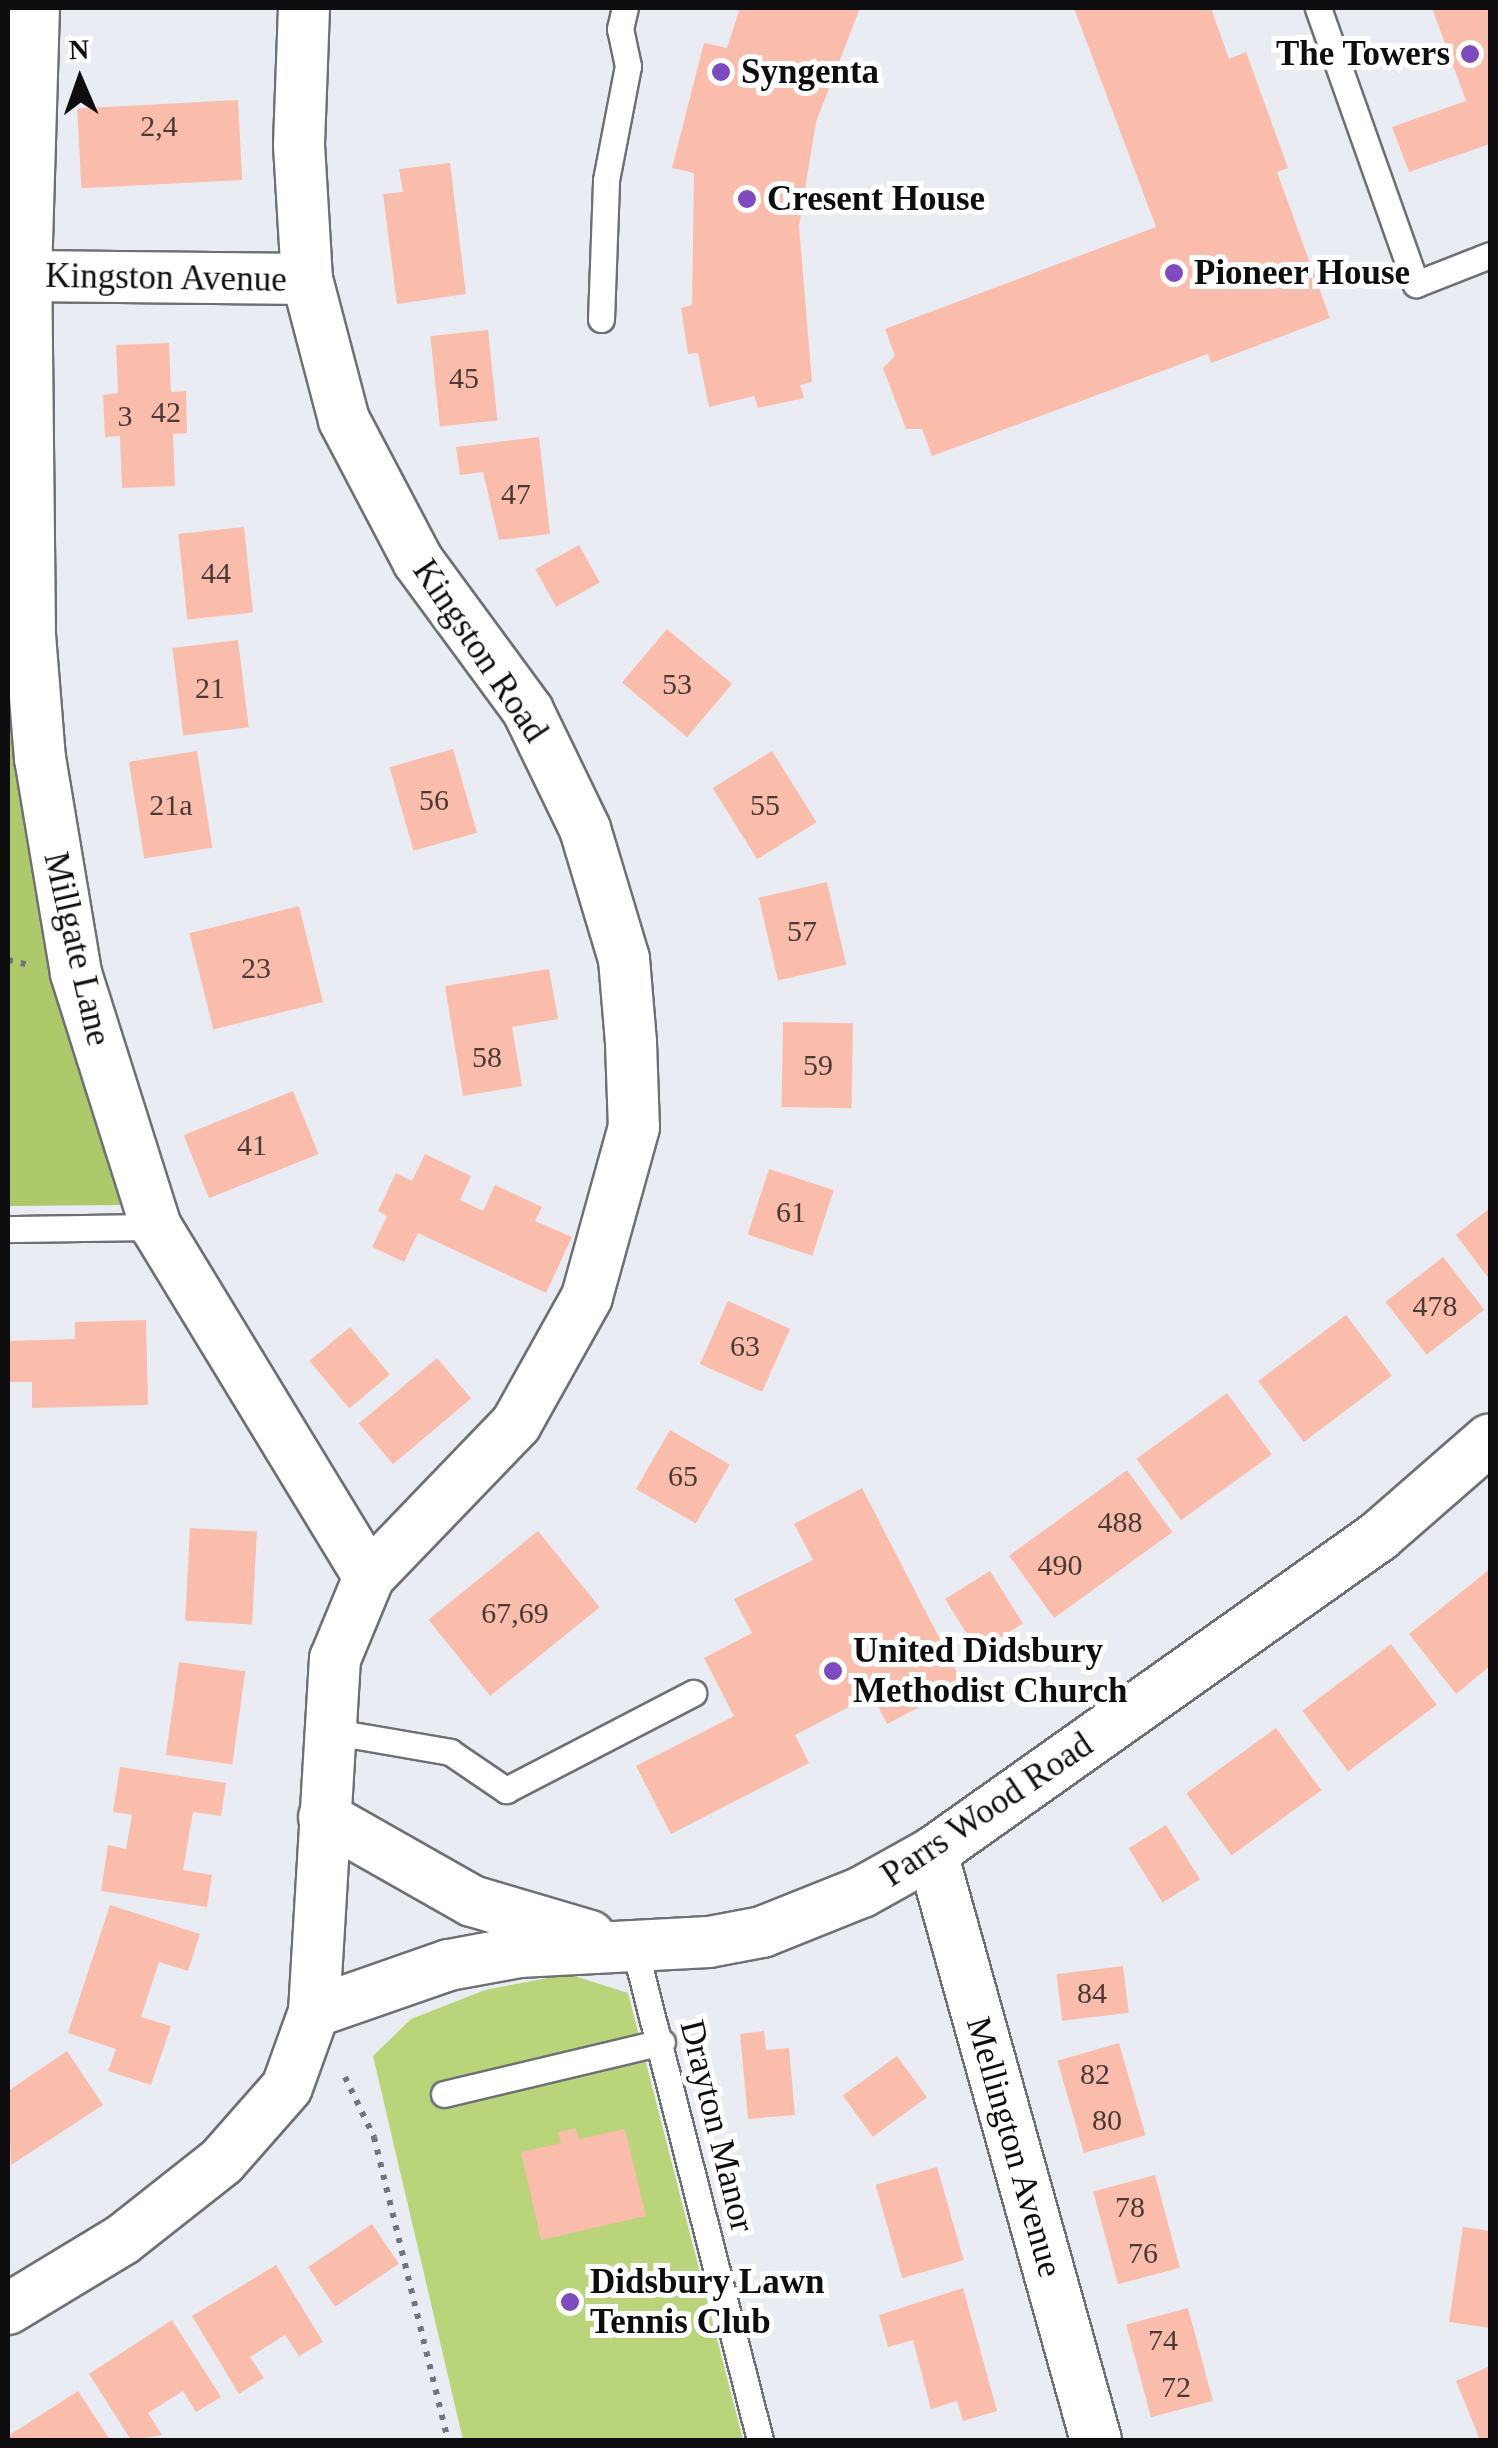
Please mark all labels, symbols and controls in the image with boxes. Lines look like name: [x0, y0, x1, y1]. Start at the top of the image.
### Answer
north arrow: [30, 30, 130, 130]
place label: The Towers: [1275, 33, 1450, 75]
text: N: [68, 34, 90, 65]
marker: The Towers: [1459, 43, 1481, 65]
place label: Syngenta: [741, 51, 879, 93]
marker: Syngenta: [710, 61, 732, 83]
house number: 2,4: [140, 108, 178, 144]
place label: Cresent House: [767, 178, 985, 220]
marker: Cresent House: [736, 188, 758, 210]
place label: Pioneer House: [1194, 252, 1411, 294]
street label: Kingston Avenue: [44, 255, 288, 301]
marker: Pioneer House: [1163, 262, 1185, 284]
house number: 45: [449, 360, 479, 396]
house number: 42: [151, 394, 181, 430]
house number: 3: [118, 398, 132, 434]
house number: 47: [501, 476, 531, 512]
street label: Kingston Road: [404, 552, 556, 750]
house number: 44: [201, 555, 231, 591]
house number: 53: [662, 666, 692, 702]
house number: 21: [195, 670, 225, 706]
house number: 56: [419, 782, 449, 818]
house number: 21a: [149, 787, 193, 823]
house number: 55: [750, 787, 780, 823]
street label: Millgate Lane: [34, 848, 120, 1050]
house number: 57: [787, 913, 817, 949]
house number: 23: [241, 950, 271, 986]
house number: 58: [472, 1039, 502, 1075]
house number: 59: [803, 1047, 833, 1083]
house number: 41: [237, 1127, 267, 1163]
house number: 61: [776, 1194, 806, 1230]
house number: 478: [1412, 1288, 1458, 1324]
house number: 63: [730, 1328, 760, 1364]
house number: 65: [668, 1458, 698, 1494]
house number: 488: [1098, 1504, 1142, 1540]
house number: 490: [1038, 1547, 1082, 1583]
house number: 67,69: [481, 1595, 549, 1631]
place label: United Didsbury Methodist Church: [853, 1630, 1128, 1712]
marker: United Didsbury Methodist Church: [822, 1660, 844, 1682]
street label: Parrs Wood Road: [873, 1724, 1101, 1896]
house number: 84: [1077, 1975, 1107, 2011]
street label: Mellington Avenue: [957, 2011, 1071, 2283]
street label: Drayton Manor: [670, 2016, 764, 2236]
house number: 82: [1080, 2056, 1110, 2092]
house number: 80: [1092, 2102, 1122, 2138]
house number: 78: [1115, 2189, 1145, 2225]
house number: 76: [1128, 2235, 1158, 2271]
place label: Didsbury Lawn Tennis Club: [590, 2261, 824, 2343]
marker: Didsbury Lawn Tennis Club: [559, 2291, 581, 2313]
house number: 74: [1148, 2322, 1178, 2358]
house number: 72: [1161, 2369, 1191, 2405]

